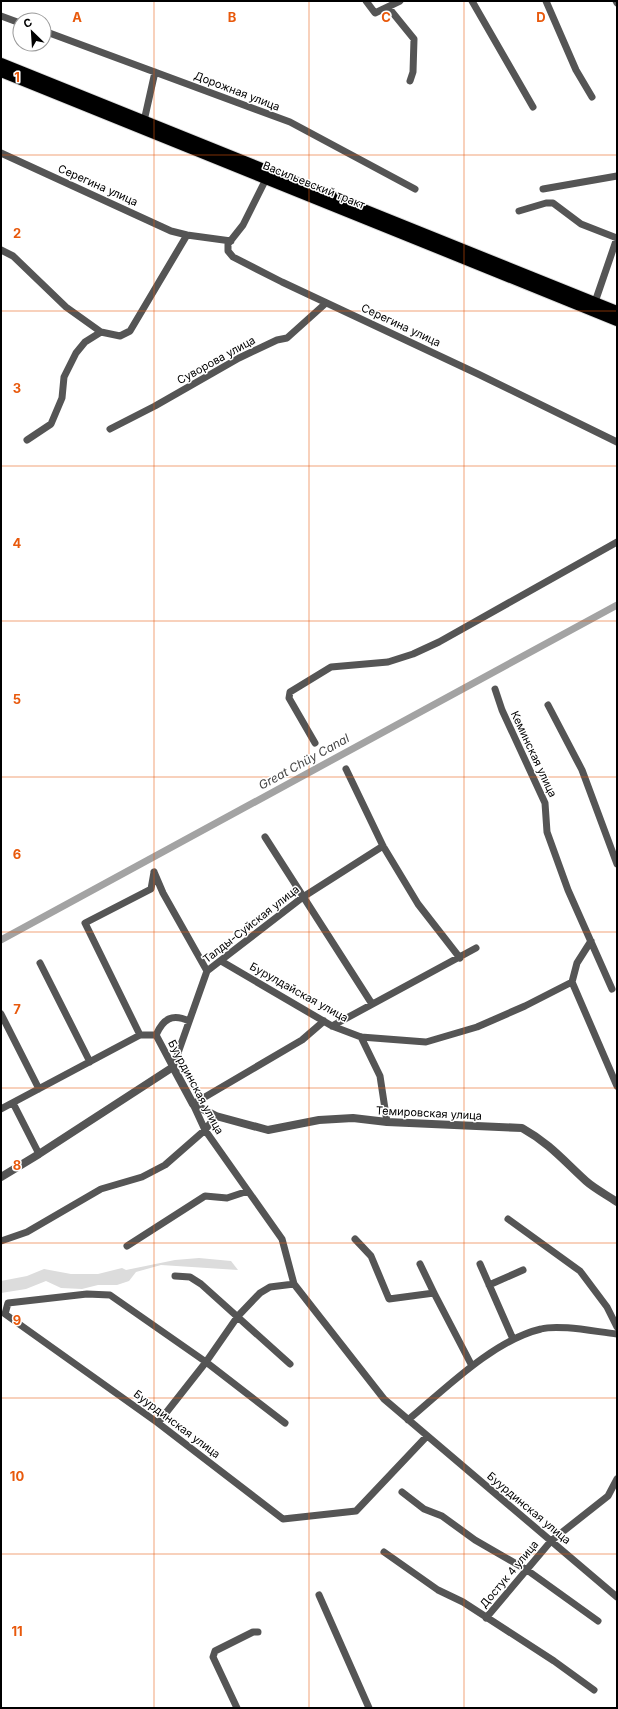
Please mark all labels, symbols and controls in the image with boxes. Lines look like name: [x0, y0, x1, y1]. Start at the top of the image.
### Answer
text: A: [72, 9, 82, 25]
text: B: [228, 9, 237, 25]
text: C: [381, 9, 391, 25]
text: D: [536, 9, 546, 25]
north arrow: [12, 12, 52, 52]
text: С: [21, 15, 34, 31]
street label: Дорожная улица: [192, 68, 282, 114]
text: 1: [14, 69, 20, 85]
street label: Васильевский тракт: [261, 158, 368, 212]
street label: Серегина улица: [56, 161, 140, 209]
text: 2: [13, 225, 21, 241]
street label: Серегина улица: [359, 300, 443, 350]
street label: Суворова улица: [175, 333, 257, 387]
text: 3: [13, 380, 21, 396]
text: 4: [13, 535, 22, 551]
text: 5: [13, 691, 21, 707]
street label: Кеминская улица: [508, 709, 560, 799]
water label: Great Chüy Canal: [256, 730, 352, 793]
text: 6: [13, 846, 21, 862]
street label: Талды-Суйская улица: [200, 882, 302, 966]
street label: Бурулдайская улица: [247, 959, 351, 1025]
text: 7: [13, 1001, 21, 1017]
street label: Буурдинская улица: [165, 1037, 227, 1137]
street label: Темировская улица: [376, 1103, 482, 1123]
text: 8: [13, 1157, 21, 1173]
text: 9: [13, 1312, 21, 1328]
street label: Буурдинская улица: [131, 1387, 223, 1461]
text: 10: [10, 1468, 24, 1484]
street label: Буурдинская улица: [484, 1469, 574, 1547]
street label: Достук 4 улица: [477, 1537, 541, 1611]
text: 11: [11, 1623, 23, 1639]

